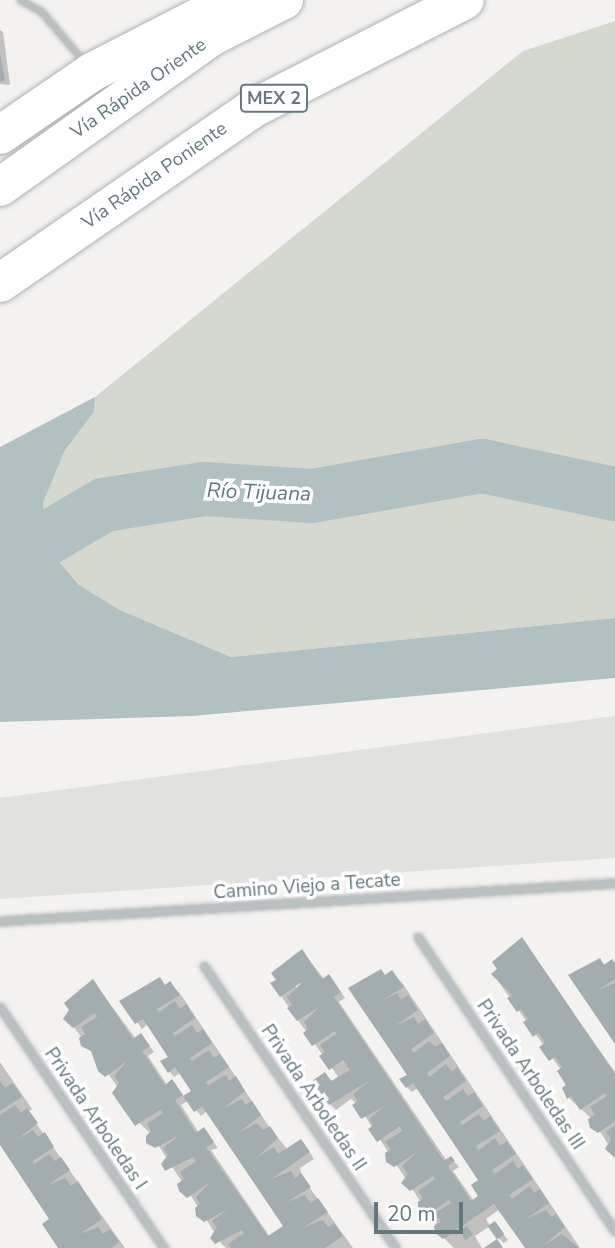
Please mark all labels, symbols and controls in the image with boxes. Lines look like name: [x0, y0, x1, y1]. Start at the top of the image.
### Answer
street label: Vía Rápida Oriente: [67, 34, 211, 144]
road number: MEX 2: [239, 84, 309, 113]
street label: Vía Rápida Poniente: [78, 117, 232, 235]
water label: Río Tijuana: [206, 478, 312, 506]
street label: Camino Viejo a Tecate: [213, 869, 401, 905]
street label: Privada Arboledas III: [471, 995, 589, 1155]
street label: Privada Arboledas II: [256, 1021, 370, 1175]
street label: Privada Arboledas I: [39, 1044, 151, 1194]
scale bar: [377, 1188, 466, 1232]
text: 20 m: [387, 1200, 436, 1228]

